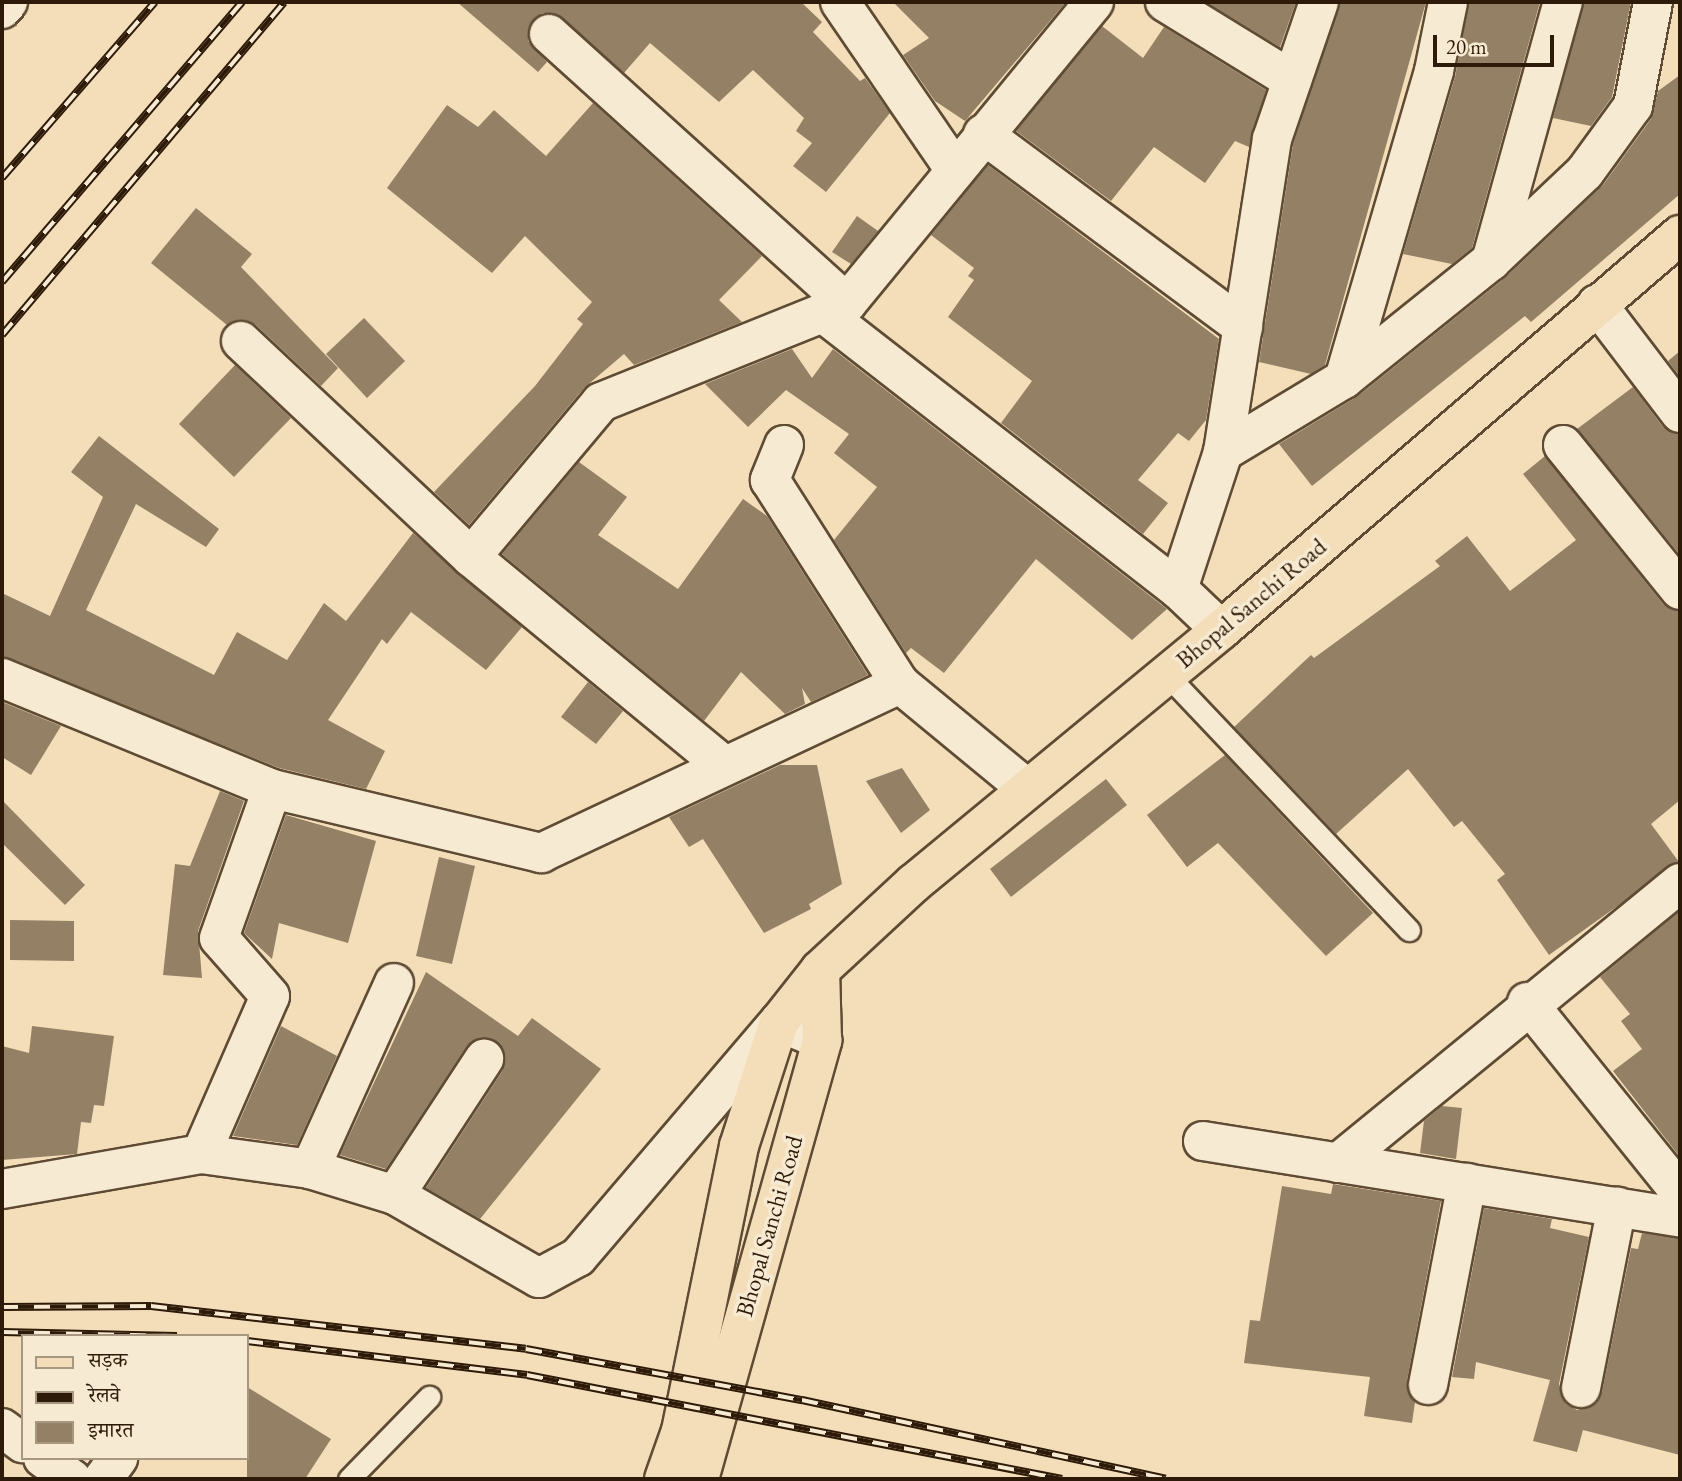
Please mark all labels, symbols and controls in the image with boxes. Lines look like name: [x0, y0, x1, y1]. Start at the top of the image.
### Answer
scale bar: [1437, 21, 1558, 65]
text: 20 m: [1446, 33, 1487, 60]
street label: Bhopal Sanchi Road: [1170, 532, 1332, 674]
street label: Bhopal Sanchi Road: [729, 1132, 809, 1320]
legend: [21, 1334, 248, 1460]
text: सड़क: [88, 1346, 127, 1373]
text: रेलवे: [88, 1381, 120, 1408]
text: इमारत: [88, 1416, 134, 1443]

